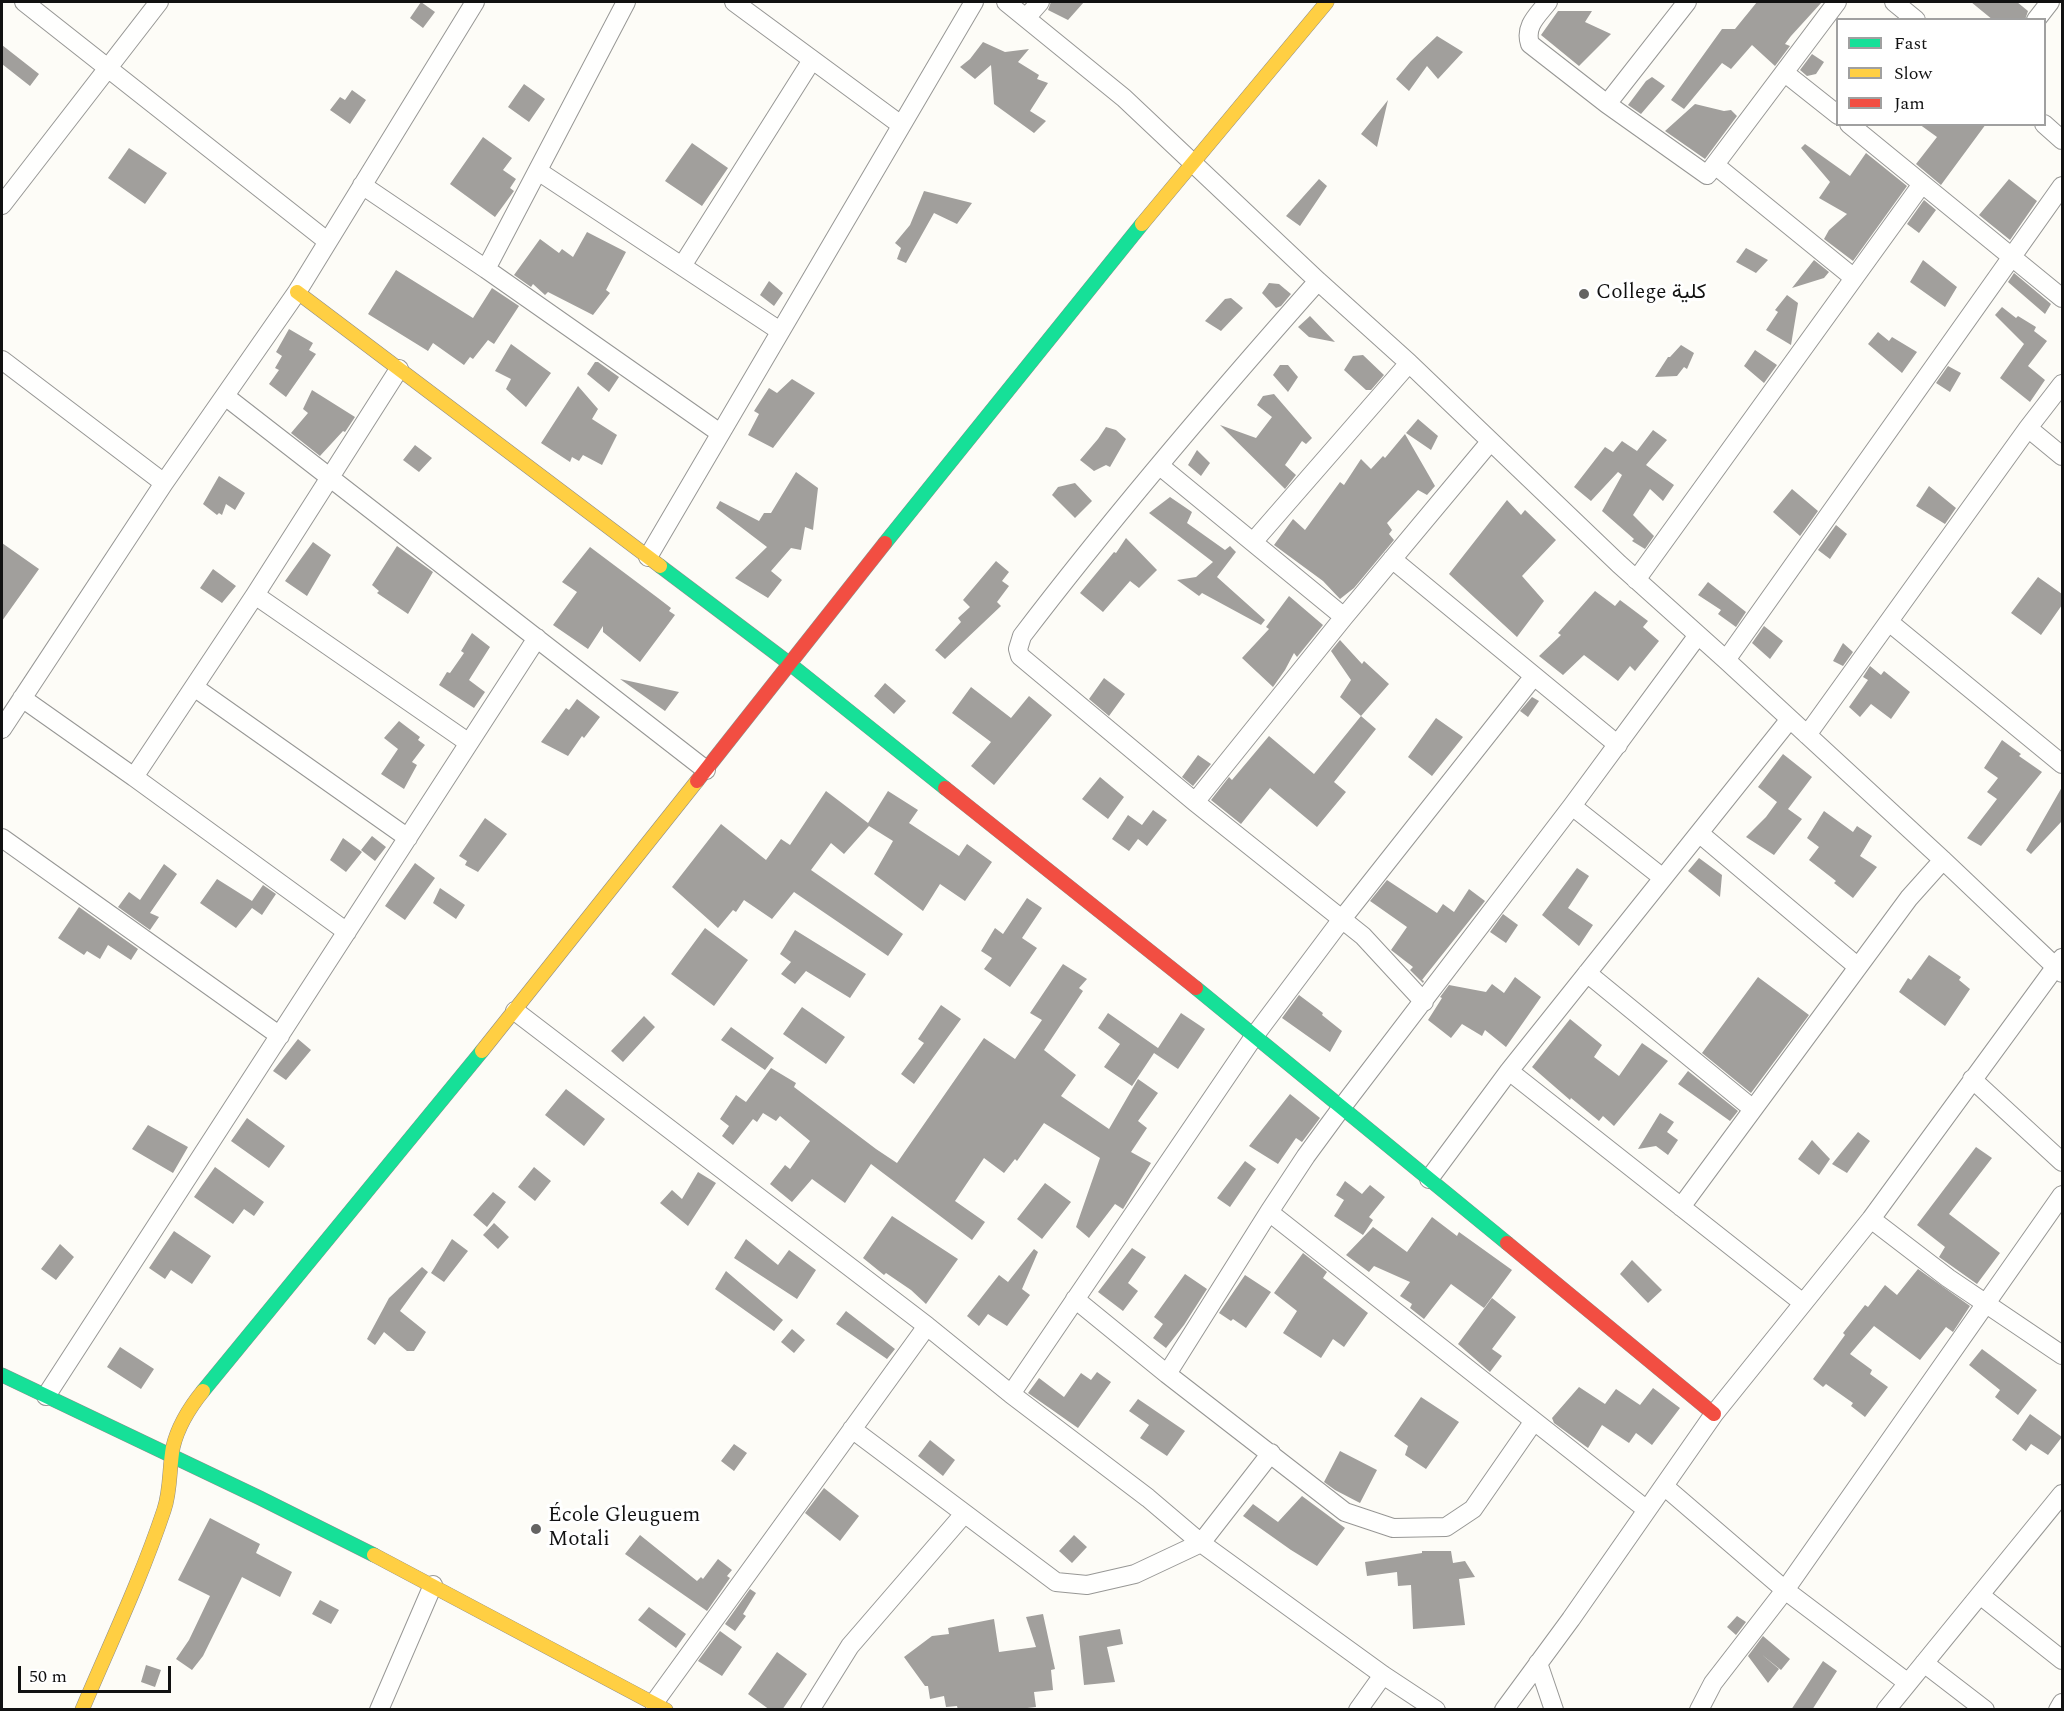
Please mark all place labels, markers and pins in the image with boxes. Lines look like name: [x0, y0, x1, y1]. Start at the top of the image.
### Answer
place label: College كلية: [1596, 281, 1706, 307]
marker: College كلية: [1577, 287, 1591, 301]
place label: École Gleuguem Motali: [548, 1504, 700, 1554]
marker: École Gleuguem Motali: [529, 1522, 543, 1536]

